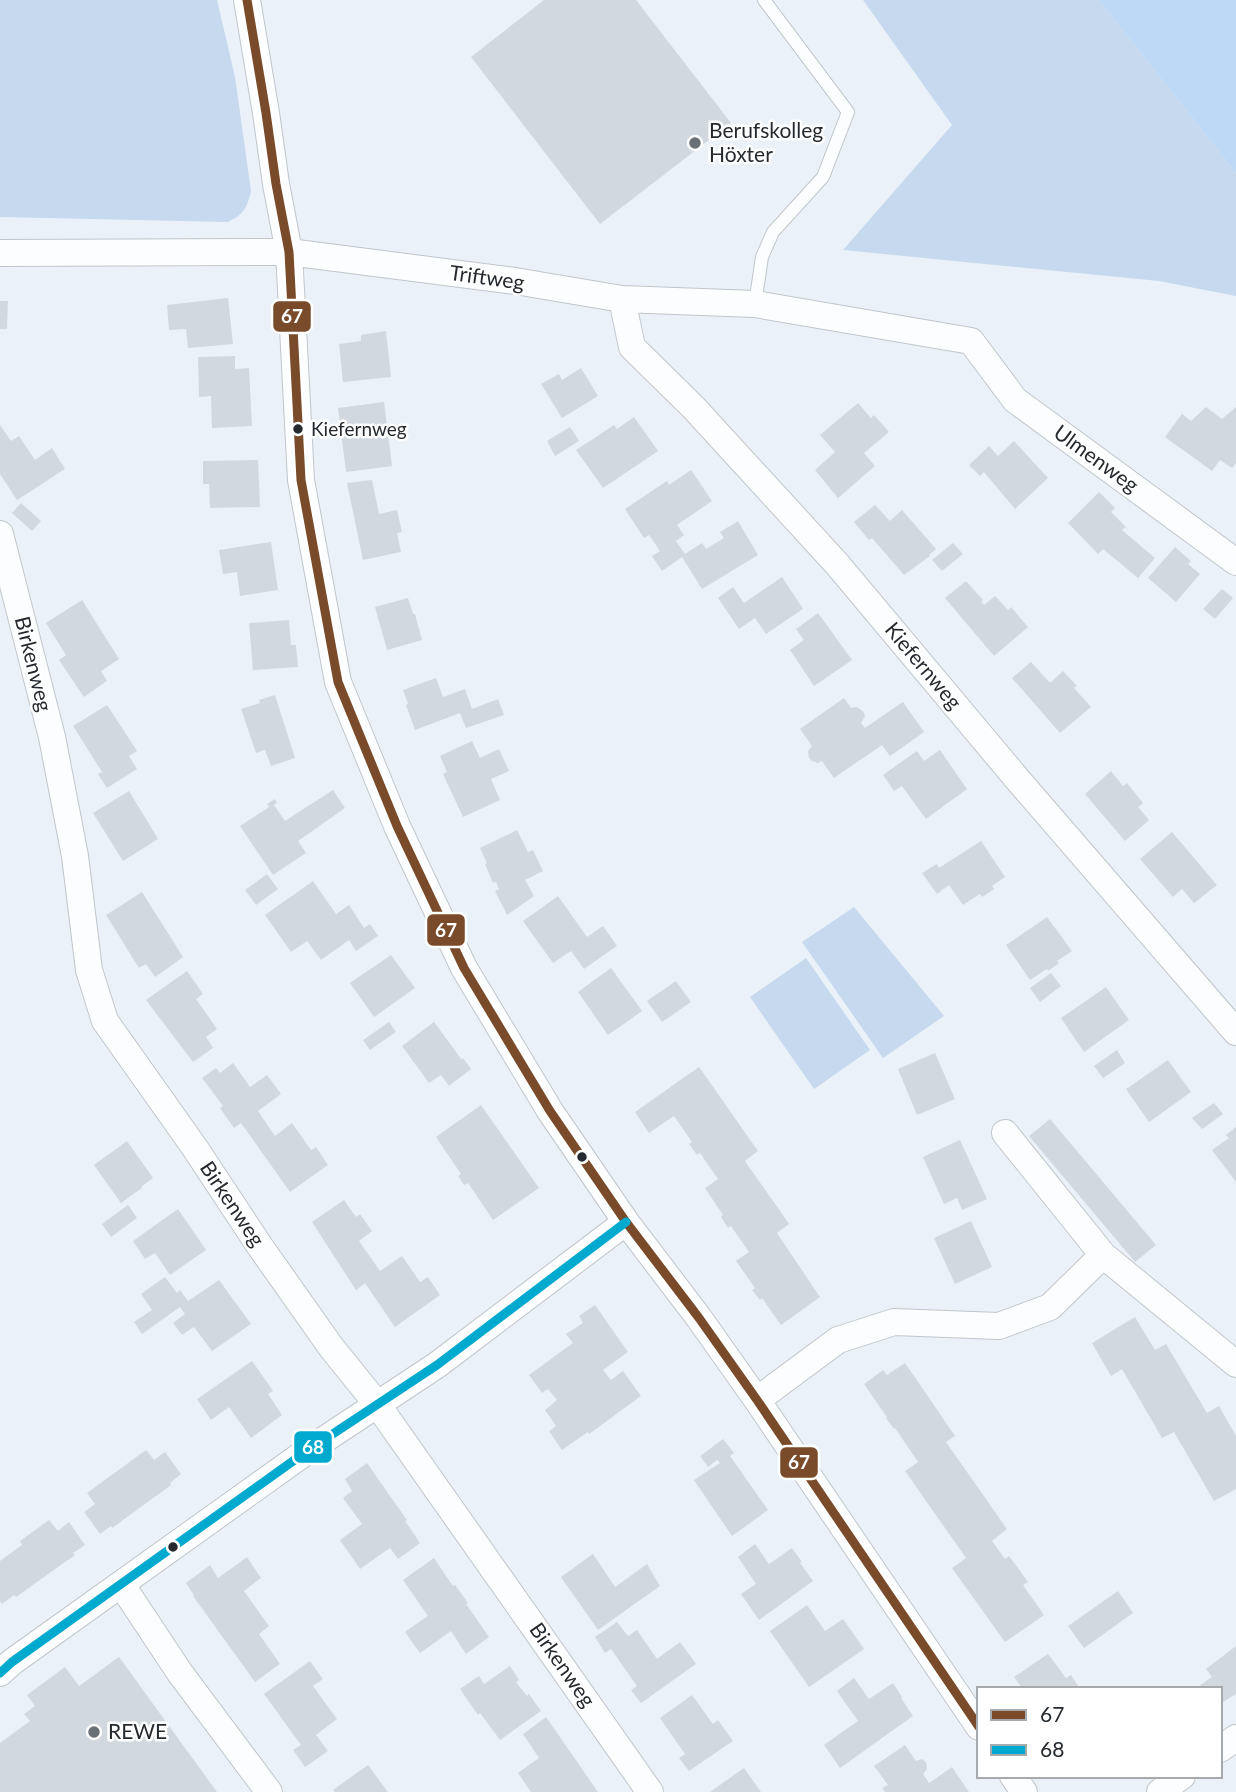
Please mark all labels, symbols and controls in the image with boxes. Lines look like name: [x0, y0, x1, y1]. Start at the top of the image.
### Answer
place label: Berufskolleg Höxter: [709, 117, 823, 166]
marker: Berufskolleg Höxter: [687, 135, 703, 151]
street label: Triftweg: [448, 259, 526, 294]
line badge: 67: [272, 300, 312, 333]
text: 67: [281, 304, 303, 327]
place label: Kiefernweg: [311, 417, 407, 440]
street label: Ulmenweg: [1050, 419, 1144, 497]
marker: Kiefernweg: [291, 422, 305, 436]
street label: Birkenweg: [11, 613, 58, 714]
street label: Kiefernweg: [881, 617, 968, 714]
line badge: 67: [426, 913, 466, 947]
text: 67: [435, 918, 457, 941]
unlabelled marker: [575, 1150, 589, 1164]
street label: Birkenweg: [196, 1156, 271, 1251]
line badge: 68: [293, 1430, 333, 1464]
text: 68: [302, 1435, 324, 1458]
line badge: 67: [779, 1446, 819, 1479]
text: 67: [788, 1450, 810, 1473]
unlabelled marker: [166, 1540, 180, 1554]
street label: Birkenweg: [525, 1617, 601, 1711]
legend: [977, 1687, 1222, 1778]
text: 67: [1040, 1701, 1064, 1726]
place label: REWE: [108, 1718, 167, 1743]
marker: REWE: [86, 1724, 102, 1740]
text: 68: [1040, 1736, 1064, 1761]

